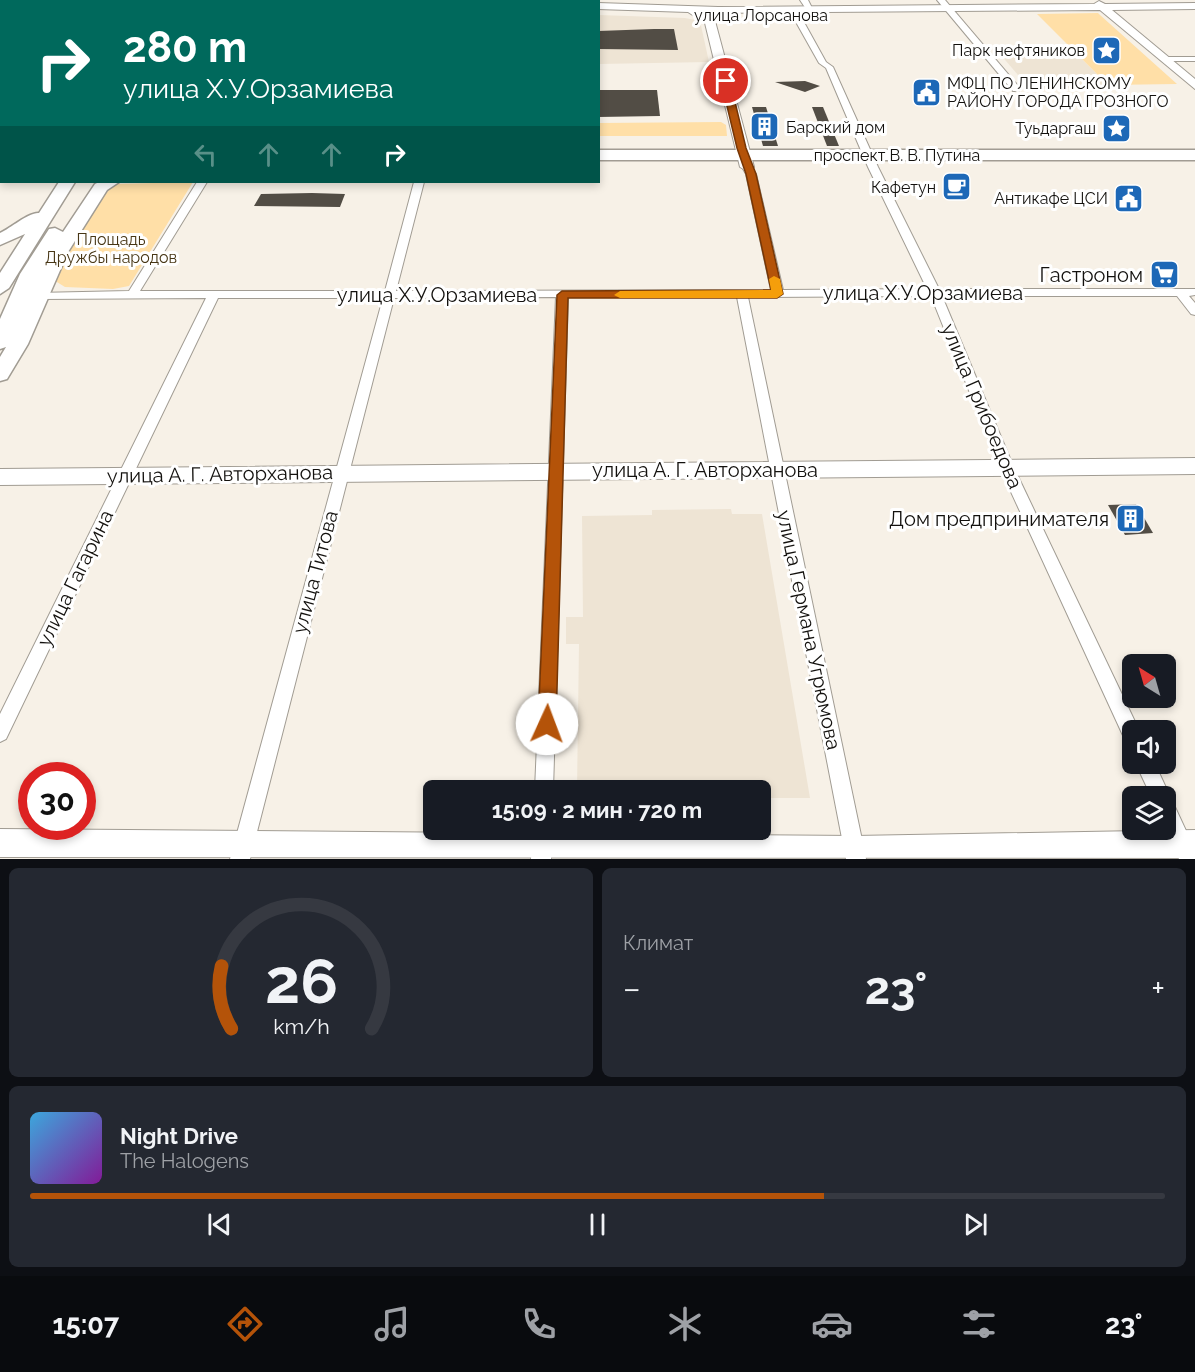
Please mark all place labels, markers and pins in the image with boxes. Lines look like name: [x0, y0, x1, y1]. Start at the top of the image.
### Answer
place icon: Парк нефтяников: [1090, 34, 1122, 66]
place label: Парк нефтяников: [952, 41, 1085, 60]
pin: [700, 55, 751, 106]
place label: МФЦ ПО ЛЕНИНСКОМУ РАЙОНУ ГОРОДА ГРОЗНОГО: [947, 74, 1169, 111]
public building icon: МФЦ ПО ЛЕНИНСКОМУ РАЙОНУ ГОРОДА ГРОЗНОГО: [910, 76, 942, 108]
building icon: Барский дом: [749, 111, 781, 143]
place icon: Туьдаргаш: [1101, 112, 1133, 144]
place label: Барский дом: [786, 118, 885, 137]
place label: Туьдаргаш: [1015, 119, 1096, 138]
cafe icon: Кафетун: [941, 171, 973, 203]
place label: Кафетун: [871, 178, 936, 197]
public building icon: Антикафе ЦСИ: [1113, 182, 1145, 214]
place label: Антикафе ЦСИ: [994, 189, 1108, 208]
supermarket icon: Гастроном: [1148, 259, 1180, 291]
place label: Гастроном: [1039, 263, 1143, 287]
building icon: Дом предпринимателя: [1114, 503, 1146, 535]
place label: Дом предпринимателя: [889, 507, 1109, 531]

